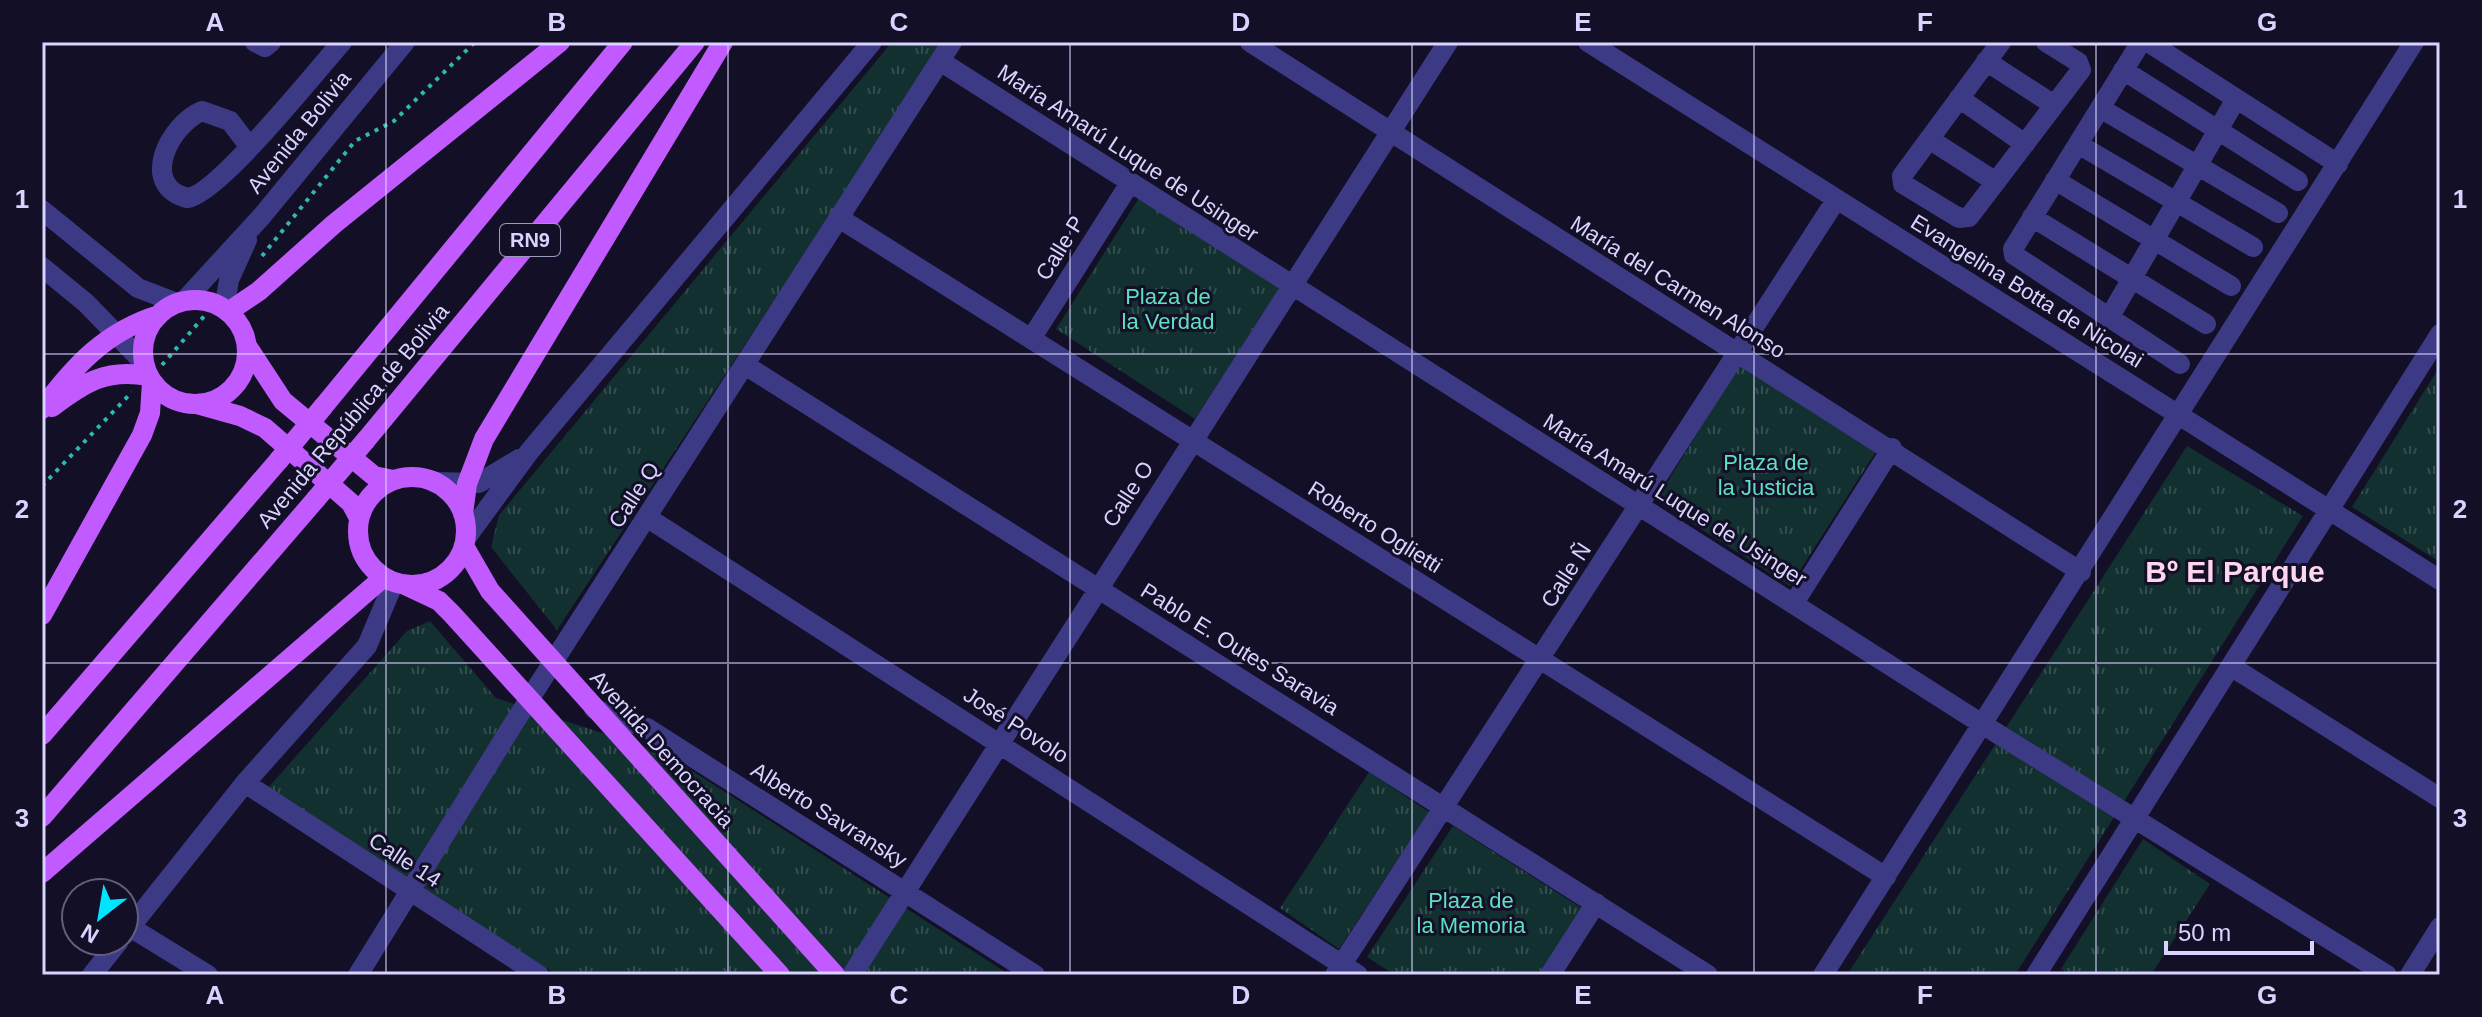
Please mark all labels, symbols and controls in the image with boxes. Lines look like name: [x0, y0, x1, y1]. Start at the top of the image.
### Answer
text: A: [206, 7, 225, 37]
text: B: [548, 7, 566, 37]
text: C: [890, 7, 909, 37]
text: D: [1232, 7, 1250, 37]
text: E: [1574, 7, 1592, 37]
text: F: [1917, 7, 1933, 37]
text: G: [2257, 7, 2277, 37]
street label: María Amarú Luque de Usinger: [993, 59, 1263, 247]
street label: Avenida Bolivia: [242, 65, 356, 198]
text: 1: [15, 184, 29, 214]
text: 1: [2453, 184, 2467, 214]
street label: Evangelina Botta de Nicolai: [1906, 209, 2148, 373]
street label: Calle P: [1031, 211, 1089, 285]
street label: María del Carmen Alonso: [1566, 211, 1790, 363]
road number: RN9: [500, 224, 560, 256]
park label: Plaza de la Verdad: [1122, 284, 1214, 334]
street label: Avenida República de Bolivia: [252, 298, 455, 533]
street label: María Amarú Luque de Usinger: [1539, 408, 1811, 592]
park label: Plaza de la Justicia: [1718, 450, 1815, 500]
street label: Calle O: [1098, 456, 1158, 532]
street label: Calle Q: [604, 457, 664, 533]
street label: Roberto Oglietti: [1304, 476, 1446, 578]
text: 2: [15, 494, 29, 524]
text: 2: [2453, 494, 2467, 524]
street label: Calle Ñ: [1536, 538, 1596, 612]
district label: Bº El Parque: [2145, 555, 2325, 588]
street label: Pablo E. Outes Saravia: [1136, 578, 1344, 721]
street label: Avenida Democracia: [585, 665, 740, 833]
street label: José Povolo: [959, 682, 1073, 768]
street label: Alberto Savransky: [747, 757, 911, 873]
text: 3: [15, 803, 29, 833]
text: 3: [2453, 803, 2467, 833]
street label: Calle 14: [364, 828, 446, 892]
north arrow: [60, 877, 140, 957]
park label: Plaza de la Memoria: [1417, 888, 1526, 938]
scale bar: [2166, 905, 2312, 955]
text: N: [77, 919, 103, 949]
text: 50 m: [2178, 919, 2231, 946]
text: A: [206, 980, 225, 1010]
text: B: [548, 980, 566, 1010]
text: C: [890, 980, 909, 1010]
text: D: [1232, 980, 1250, 1010]
text: E: [1574, 980, 1592, 1010]
text: F: [1917, 980, 1933, 1010]
text: G: [2257, 980, 2277, 1010]

